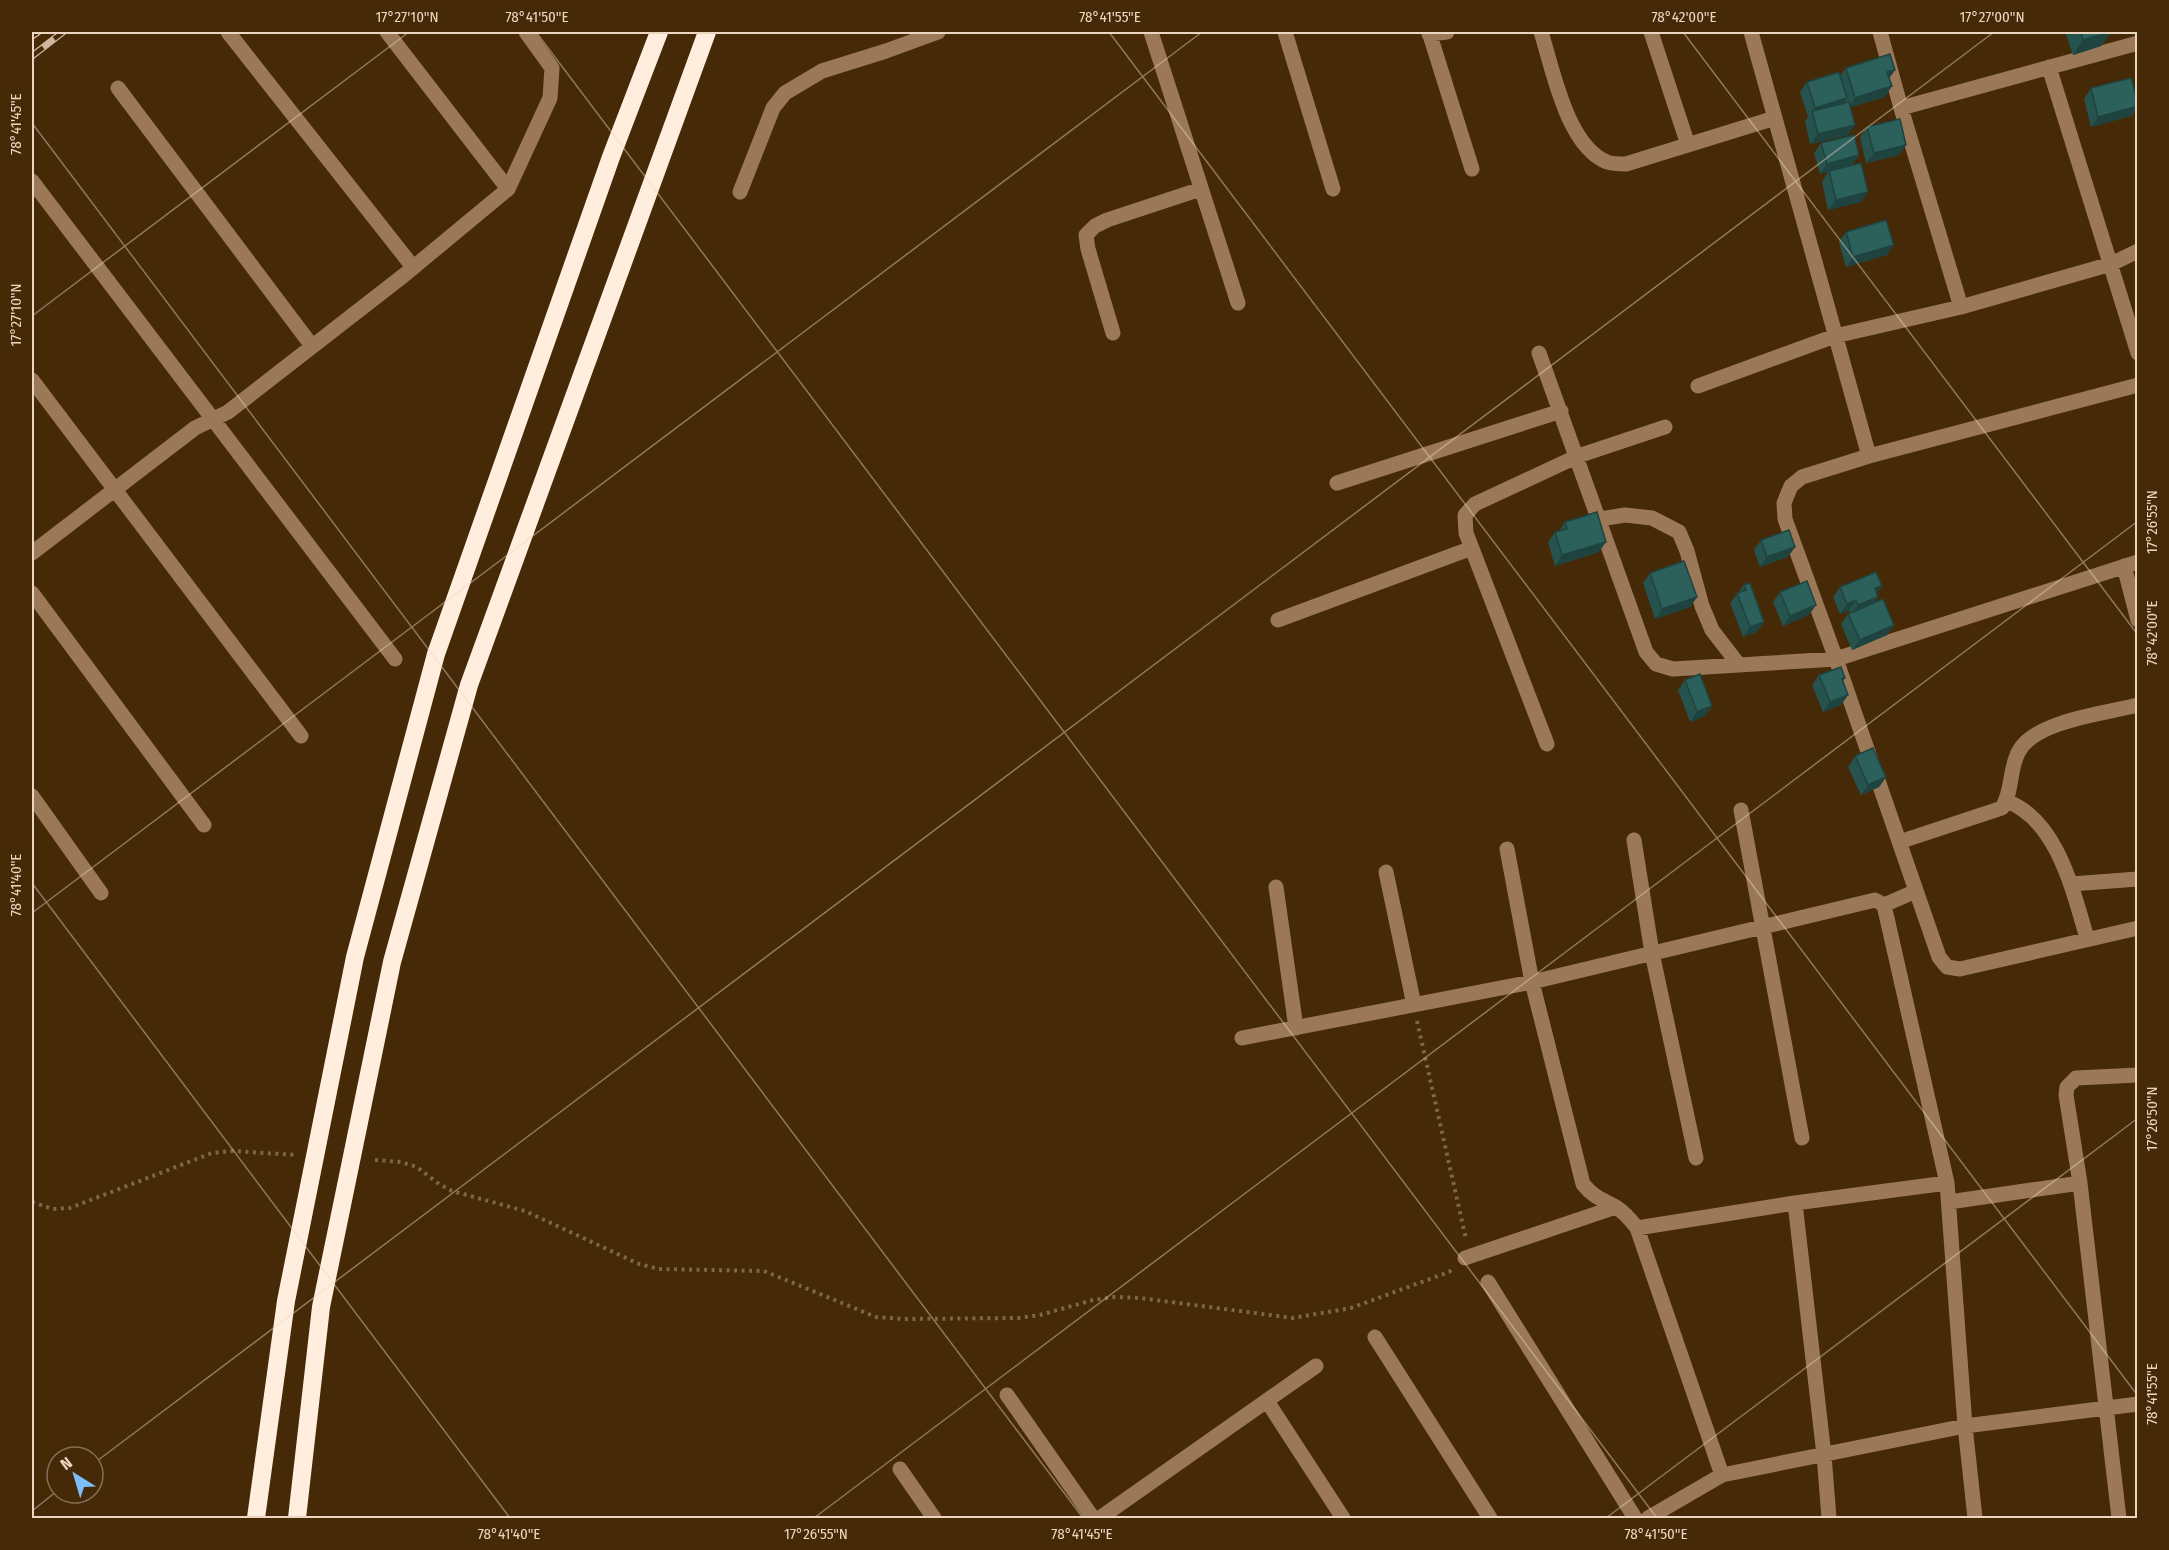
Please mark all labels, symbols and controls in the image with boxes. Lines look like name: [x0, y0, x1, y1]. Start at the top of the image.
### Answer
text: 17°27'10"N: [375, 8, 439, 26]
text: 78°41'50"E: [506, 8, 568, 26]
text: 78°41'55"E: [1079, 8, 1141, 26]
text: 78°42'00"E: [1651, 8, 1717, 26]
text: 17°27'00"N: [1960, 8, 2024, 26]
text: 78°41'45"E: [7, 93, 25, 155]
text: 17°27'10"N: [7, 283, 25, 347]
text: 17°26'55"N: [2143, 490, 2161, 554]
text: 78°42'00"E: [2143, 600, 2161, 666]
text: 78°41'40"E: [7, 854, 25, 916]
text: 17°26'50"N: [2143, 1086, 2161, 1152]
text: 78°41'55"E: [2143, 1363, 2161, 1425]
north arrow: [45, 1445, 105, 1505]
text: N: [57, 1453, 76, 1474]
text: 78°41'40"E: [478, 1525, 540, 1543]
text: 17°26'55"N: [784, 1525, 848, 1543]
text: 78°41'45"E: [1051, 1525, 1113, 1543]
text: 78°41'50"E: [1625, 1525, 1687, 1543]

